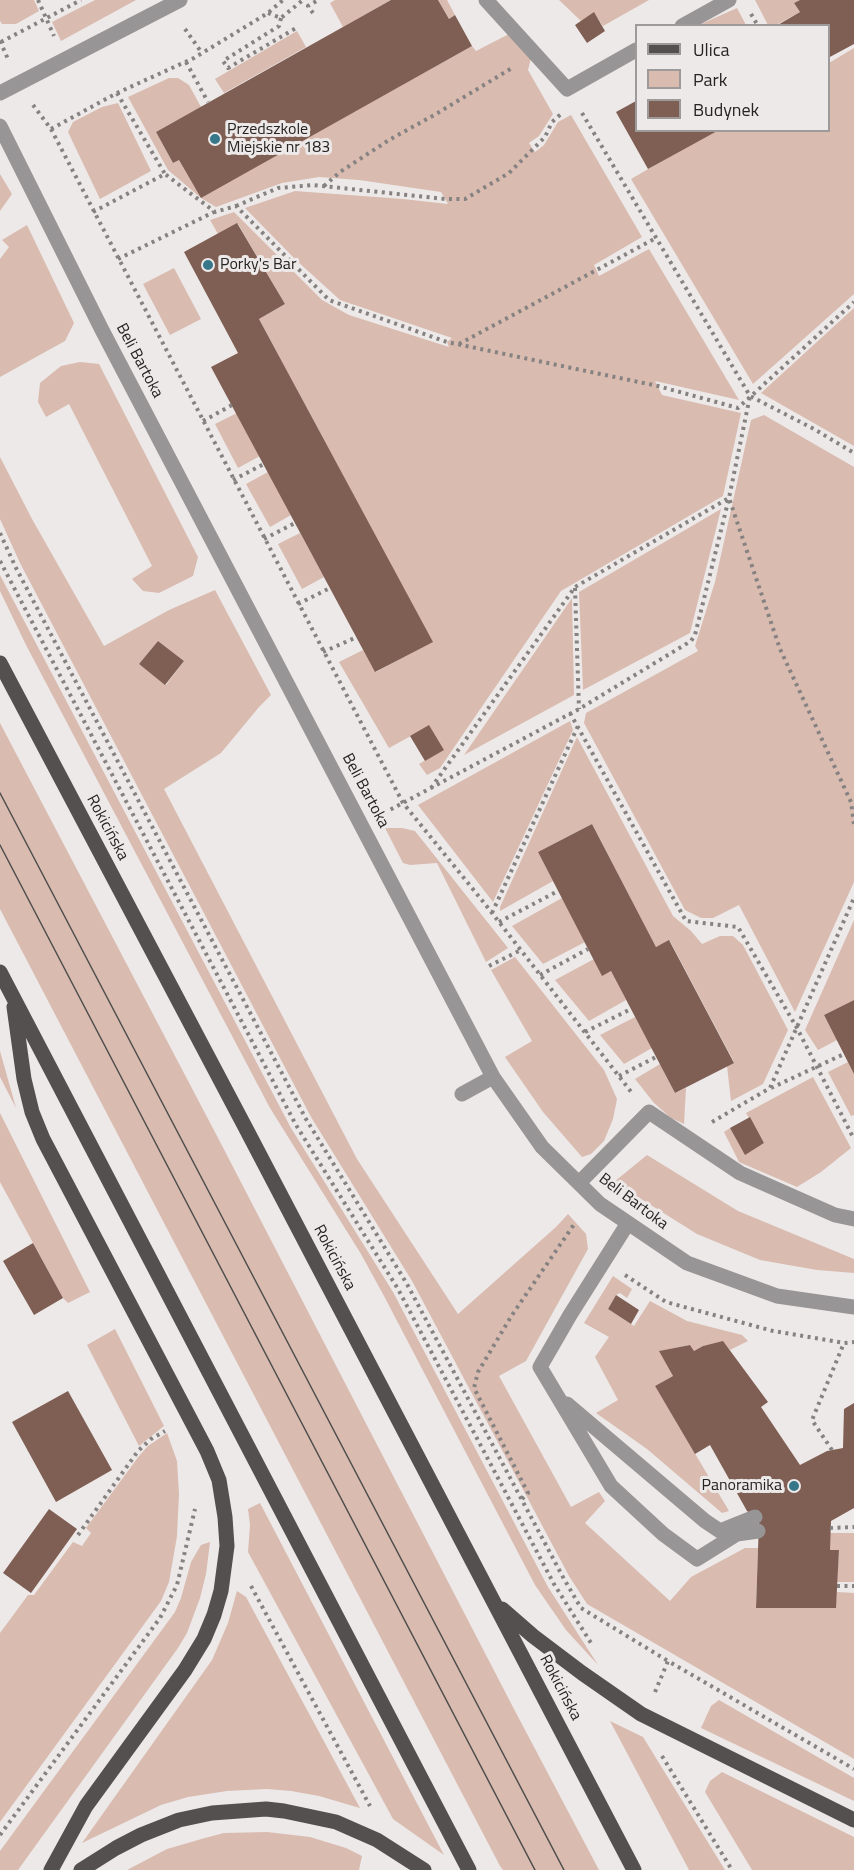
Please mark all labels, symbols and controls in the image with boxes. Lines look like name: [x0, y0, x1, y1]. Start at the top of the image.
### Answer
legend: [635, 24, 830, 132]
text: Ulica: [693, 36, 730, 63]
text: Park: [693, 66, 727, 93]
text: Budynek: [693, 96, 759, 123]
place label: Przedszkole Miejskie nr 183: [227, 120, 330, 158]
marker: Przedszkole Miejskie nr 183: [208, 132, 222, 146]
place label: Porky's Bar: [220, 255, 296, 275]
marker: Porky's Bar: [201, 258, 215, 272]
street label: Beli Bartoka: [111, 320, 167, 402]
street label: Beli Bartoka: [337, 750, 393, 832]
street label: Rokicińska: [82, 792, 132, 864]
street label: Beli Bartoka: [595, 1170, 671, 1234]
street label: Rokicińska: [309, 1222, 359, 1294]
place label: Panoramika: [701, 1476, 782, 1496]
marker: Panoramika: [787, 1479, 801, 1493]
street label: Rokicińska: [535, 1652, 585, 1724]

